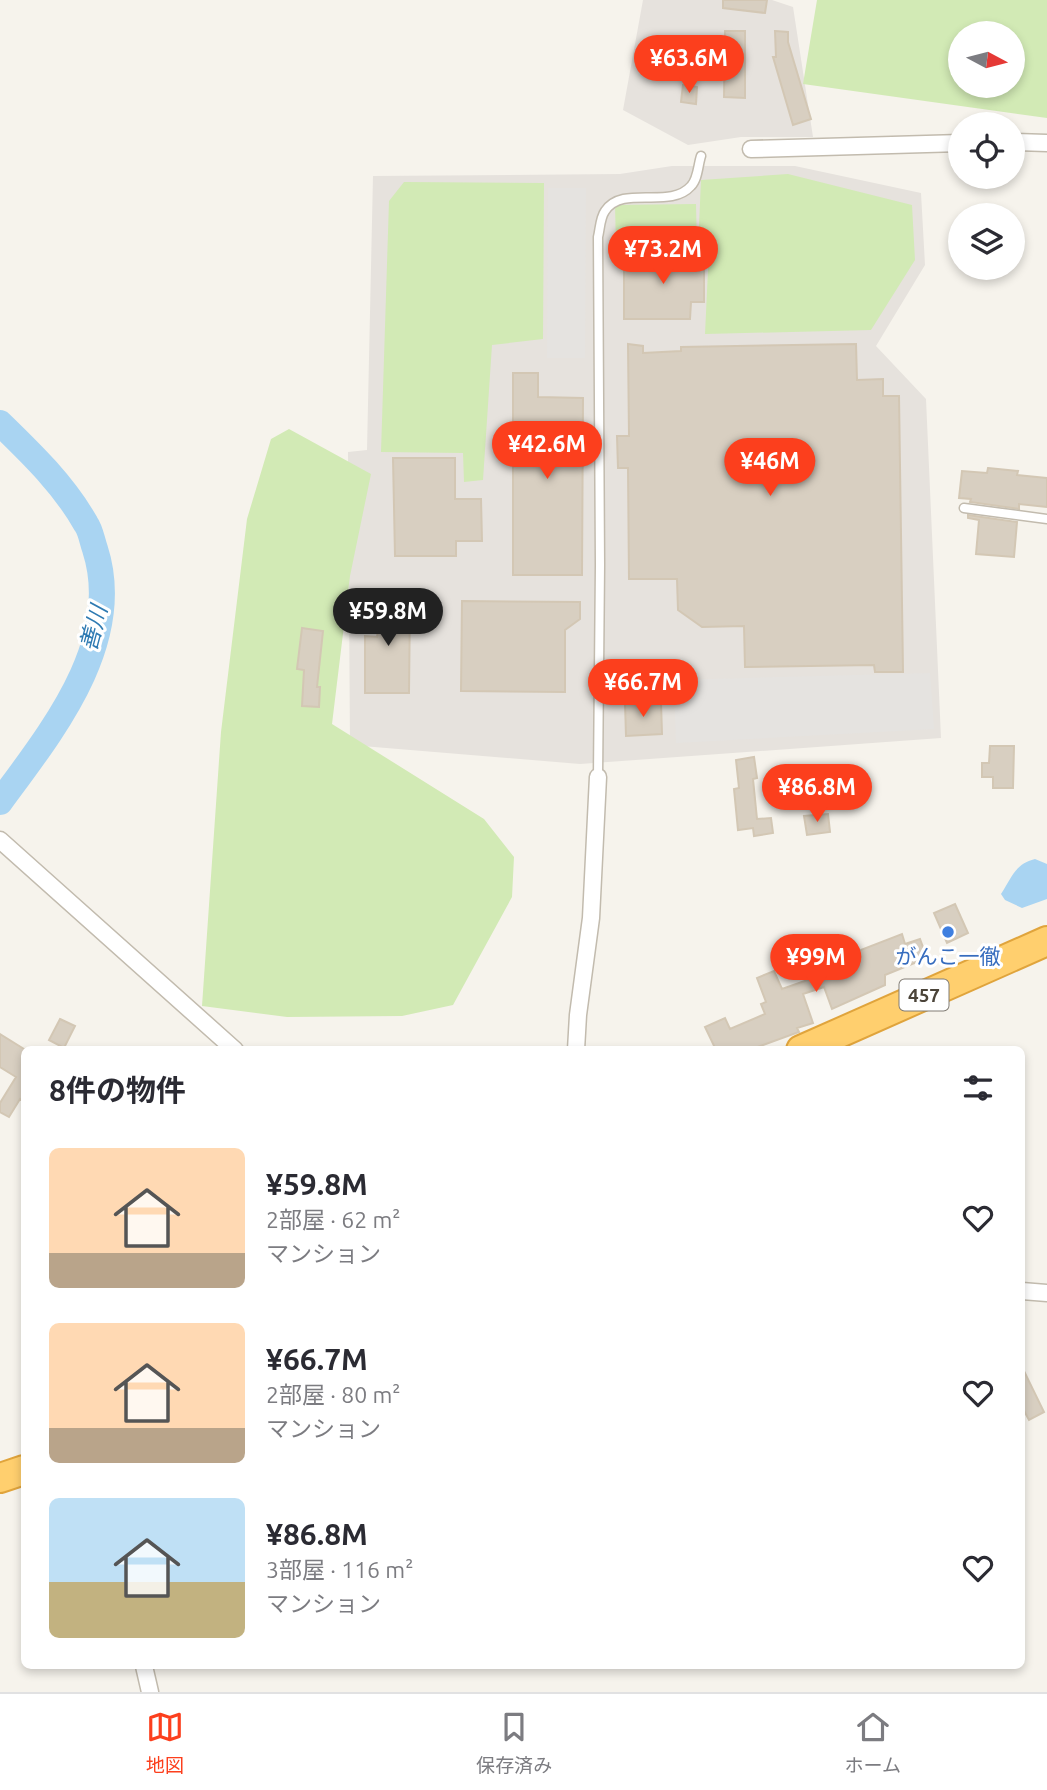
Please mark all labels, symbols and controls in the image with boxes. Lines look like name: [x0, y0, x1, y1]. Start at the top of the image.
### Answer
north arrow: [948, 21, 1026, 98]
map controls: [948, 21, 1025, 280]
pin: ¥63.6M: [632, 36, 746, 95]
text: ¥63.6M: [650, 45, 728, 70]
button: locate: [948, 112, 1025, 189]
button: layers: [948, 203, 1025, 280]
pin: ¥73.2M: [606, 226, 720, 286]
text: ¥73.2M: [624, 236, 702, 261]
pin: ¥42.6M: [490, 421, 604, 481]
text: ¥42.6M: [508, 431, 586, 456]
pin: ¥46M: [729, 438, 811, 498]
text: ¥46M: [740, 448, 800, 473]
pin: ¥59.8M: [331, 588, 445, 648]
text: ¥59.8M: [349, 598, 427, 623]
water label: 善川: [75, 600, 112, 653]
pin: ¥66.7M: [586, 660, 700, 719]
text: ¥66.7M: [604, 669, 682, 694]
pin: ¥86.8M: [760, 764, 874, 824]
text: ¥86.8M: [778, 774, 856, 799]
marker: がんこ一徹: [940, 924, 956, 940]
pin: ¥99M: [775, 934, 857, 994]
text: ¥99M: [786, 944, 846, 969]
place label: がんこ一徹: [896, 944, 1001, 968]
road number: 457: [900, 979, 948, 1010]
icon: filters: [959, 1069, 997, 1107]
text: 8件の物件: [49, 1073, 186, 1107]
text: ¥59.8M: [266, 1167, 368, 1201]
icon: home: [105, 1176, 189, 1260]
icon: heart: [959, 1199, 997, 1237]
text: 2部屋 · 62 m²: [266, 1207, 400, 1232]
text: マンション: [266, 1241, 381, 1266]
text: ¥66.7M: [266, 1342, 368, 1376]
icon: home: [105, 1351, 189, 1435]
icon: heart: [959, 1374, 997, 1412]
text: 2部屋 · 80 m²: [266, 1382, 400, 1407]
text: マンション: [266, 1416, 381, 1441]
text: ¥86.8M: [266, 1517, 368, 1551]
icon: home: [105, 1526, 189, 1610]
icon: heart: [959, 1549, 997, 1587]
text: 3部屋 · 116 m²: [266, 1557, 413, 1582]
text: マンション: [266, 1591, 381, 1616]
tab: 地図: [146, 1708, 184, 1777]
tab: 保存済み: [476, 1708, 552, 1777]
tab: ホーム: [844, 1708, 901, 1777]

